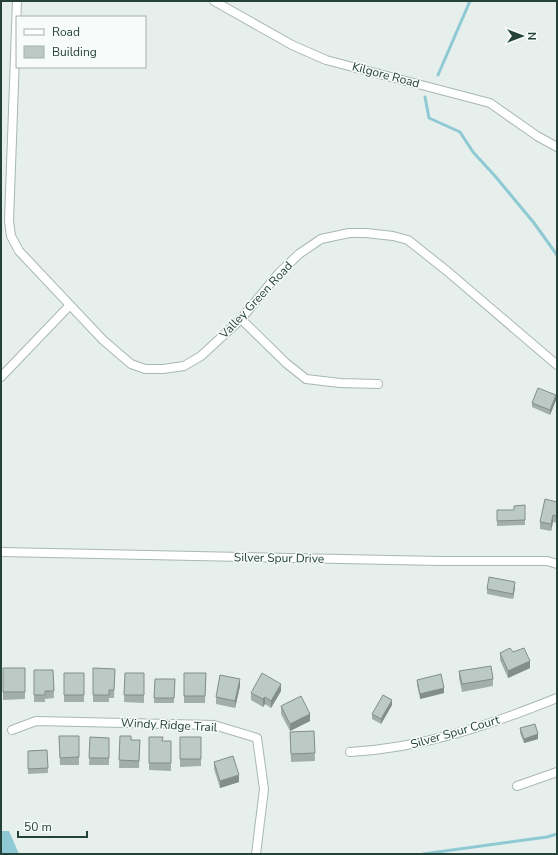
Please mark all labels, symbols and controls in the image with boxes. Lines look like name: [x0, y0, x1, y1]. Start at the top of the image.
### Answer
legend: [16, 16, 146, 68]
north arrow: [502, 16, 542, 56]
text: Road: [52, 24, 80, 40]
text: N: [524, 32, 539, 40]
text: Building: [52, 44, 97, 60]
street label: Kilgore Road: [351, 58, 421, 92]
street label: Valley Green Road: [215, 258, 296, 343]
street label: Silver Spur Drive: [234, 549, 324, 567]
street label: Silver Spur Court: [409, 711, 502, 752]
street label: Windy Ridge Trail: [120, 714, 218, 736]
scale bar: [18, 813, 87, 839]
text: 50 m: [24, 819, 52, 835]

